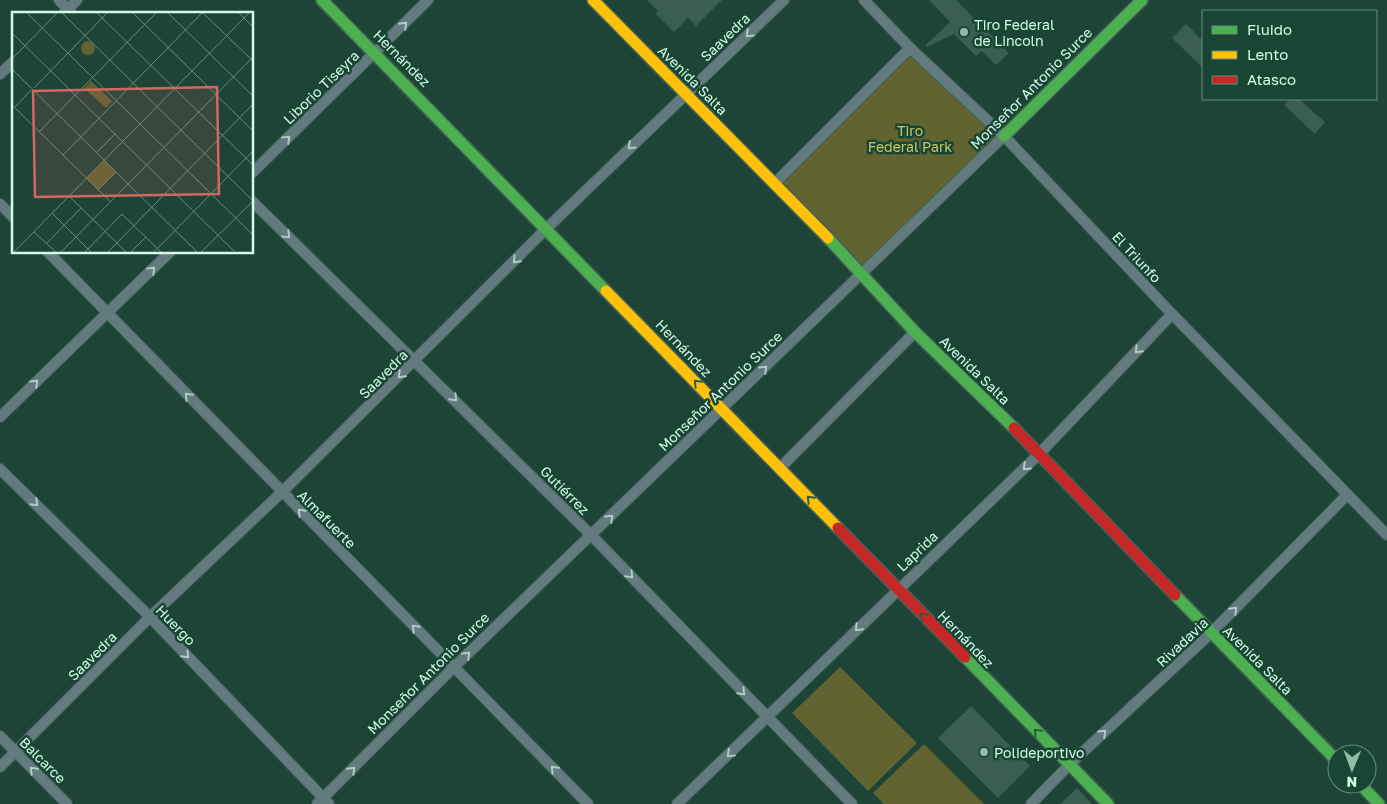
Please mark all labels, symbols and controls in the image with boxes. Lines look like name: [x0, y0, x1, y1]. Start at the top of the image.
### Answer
street label: Saavedra: [697, 9, 753, 65]
legend: [1202, 10, 1377, 100]
inset map: [12, 12, 254, 254]
place label: Tiro Federal de Lincoln: [974, 16, 1054, 49]
text: Fluido: [1247, 20, 1292, 38]
one-way arrow: [398, 22, 407, 31]
street label: Monseñor Antonio Surce: [967, 24, 1095, 152]
street label: Hernández: [370, 26, 434, 90]
marker: Tiro Federal de Lincoln: [958, 26, 970, 38]
one-way arrow: [745, 28, 754, 37]
street label: Avenida Salta: [655, 42, 731, 118]
text: Lento: [1247, 45, 1288, 63]
street label: Liborio Tiseyra: [280, 47, 362, 127]
text: Atasco: [1247, 70, 1296, 88]
park label: Tiro Federal Park: [868, 122, 952, 155]
one-way arrow: [282, 136, 291, 145]
one-way arrow: [628, 140, 637, 149]
street label: El Triunfo: [1109, 228, 1165, 286]
one-way arrow: [282, 229, 291, 238]
one-way arrow: [512, 254, 521, 263]
one-way arrow: [146, 267, 155, 276]
street label: Hernández: [652, 316, 716, 380]
street label: Monseñor Antonio Surce: [655, 328, 785, 454]
street label: Avenida Salta: [936, 332, 1014, 408]
one-way arrow: [1135, 344, 1144, 353]
street label: Saavedra: [355, 346, 411, 402]
one-way arrow: [759, 366, 768, 375]
one-way arrow: [398, 369, 407, 378]
one-way arrow: [694, 379, 703, 388]
one-way arrow: [29, 380, 38, 389]
one-way arrow: [448, 392, 457, 401]
one-way arrow: [185, 393, 194, 402]
one-way arrow: [1022, 461, 1031, 470]
street label: Gutiérrez: [537, 462, 593, 518]
street label: Almafuerte: [294, 486, 360, 552]
one-way arrow: [807, 496, 816, 505]
one-way arrow: [29, 497, 38, 506]
one-way arrow: [298, 509, 307, 518]
one-way arrow: [604, 515, 613, 524]
street label: Laprida: [893, 527, 941, 575]
one-way arrow: [624, 569, 633, 578]
street label: Huergo: [153, 601, 199, 649]
street label: Hernández: [934, 607, 998, 671]
one-way arrow: [1228, 607, 1237, 616]
street label: Monseñor Antonio Surce: [364, 609, 492, 737]
one-way arrow: [920, 613, 929, 622]
street label: Rivadavia: [1153, 614, 1211, 670]
one-way arrow: [855, 622, 864, 631]
street label: Avenida Salta: [1220, 622, 1296, 698]
one-way arrow: [412, 625, 421, 634]
street label: Saavedra: [64, 628, 120, 684]
one-way arrow: [181, 649, 190, 658]
one-way arrow: [461, 652, 470, 661]
one-way arrow: [736, 687, 745, 696]
one-way arrow: [1034, 729, 1043, 738]
one-way arrow: [1098, 730, 1107, 739]
street label: Balcarce: [16, 733, 70, 787]
place label: Polideportivo: [994, 744, 1084, 761]
north arrow: [1327, 744, 1377, 794]
marker: Polideportivo: [978, 746, 990, 758]
one-way arrow: [726, 748, 735, 757]
one-way arrow: [346, 766, 355, 775]
one-way arrow: [550, 766, 559, 775]
one-way arrow: [30, 767, 39, 776]
text: N: [1346, 774, 1357, 791]

